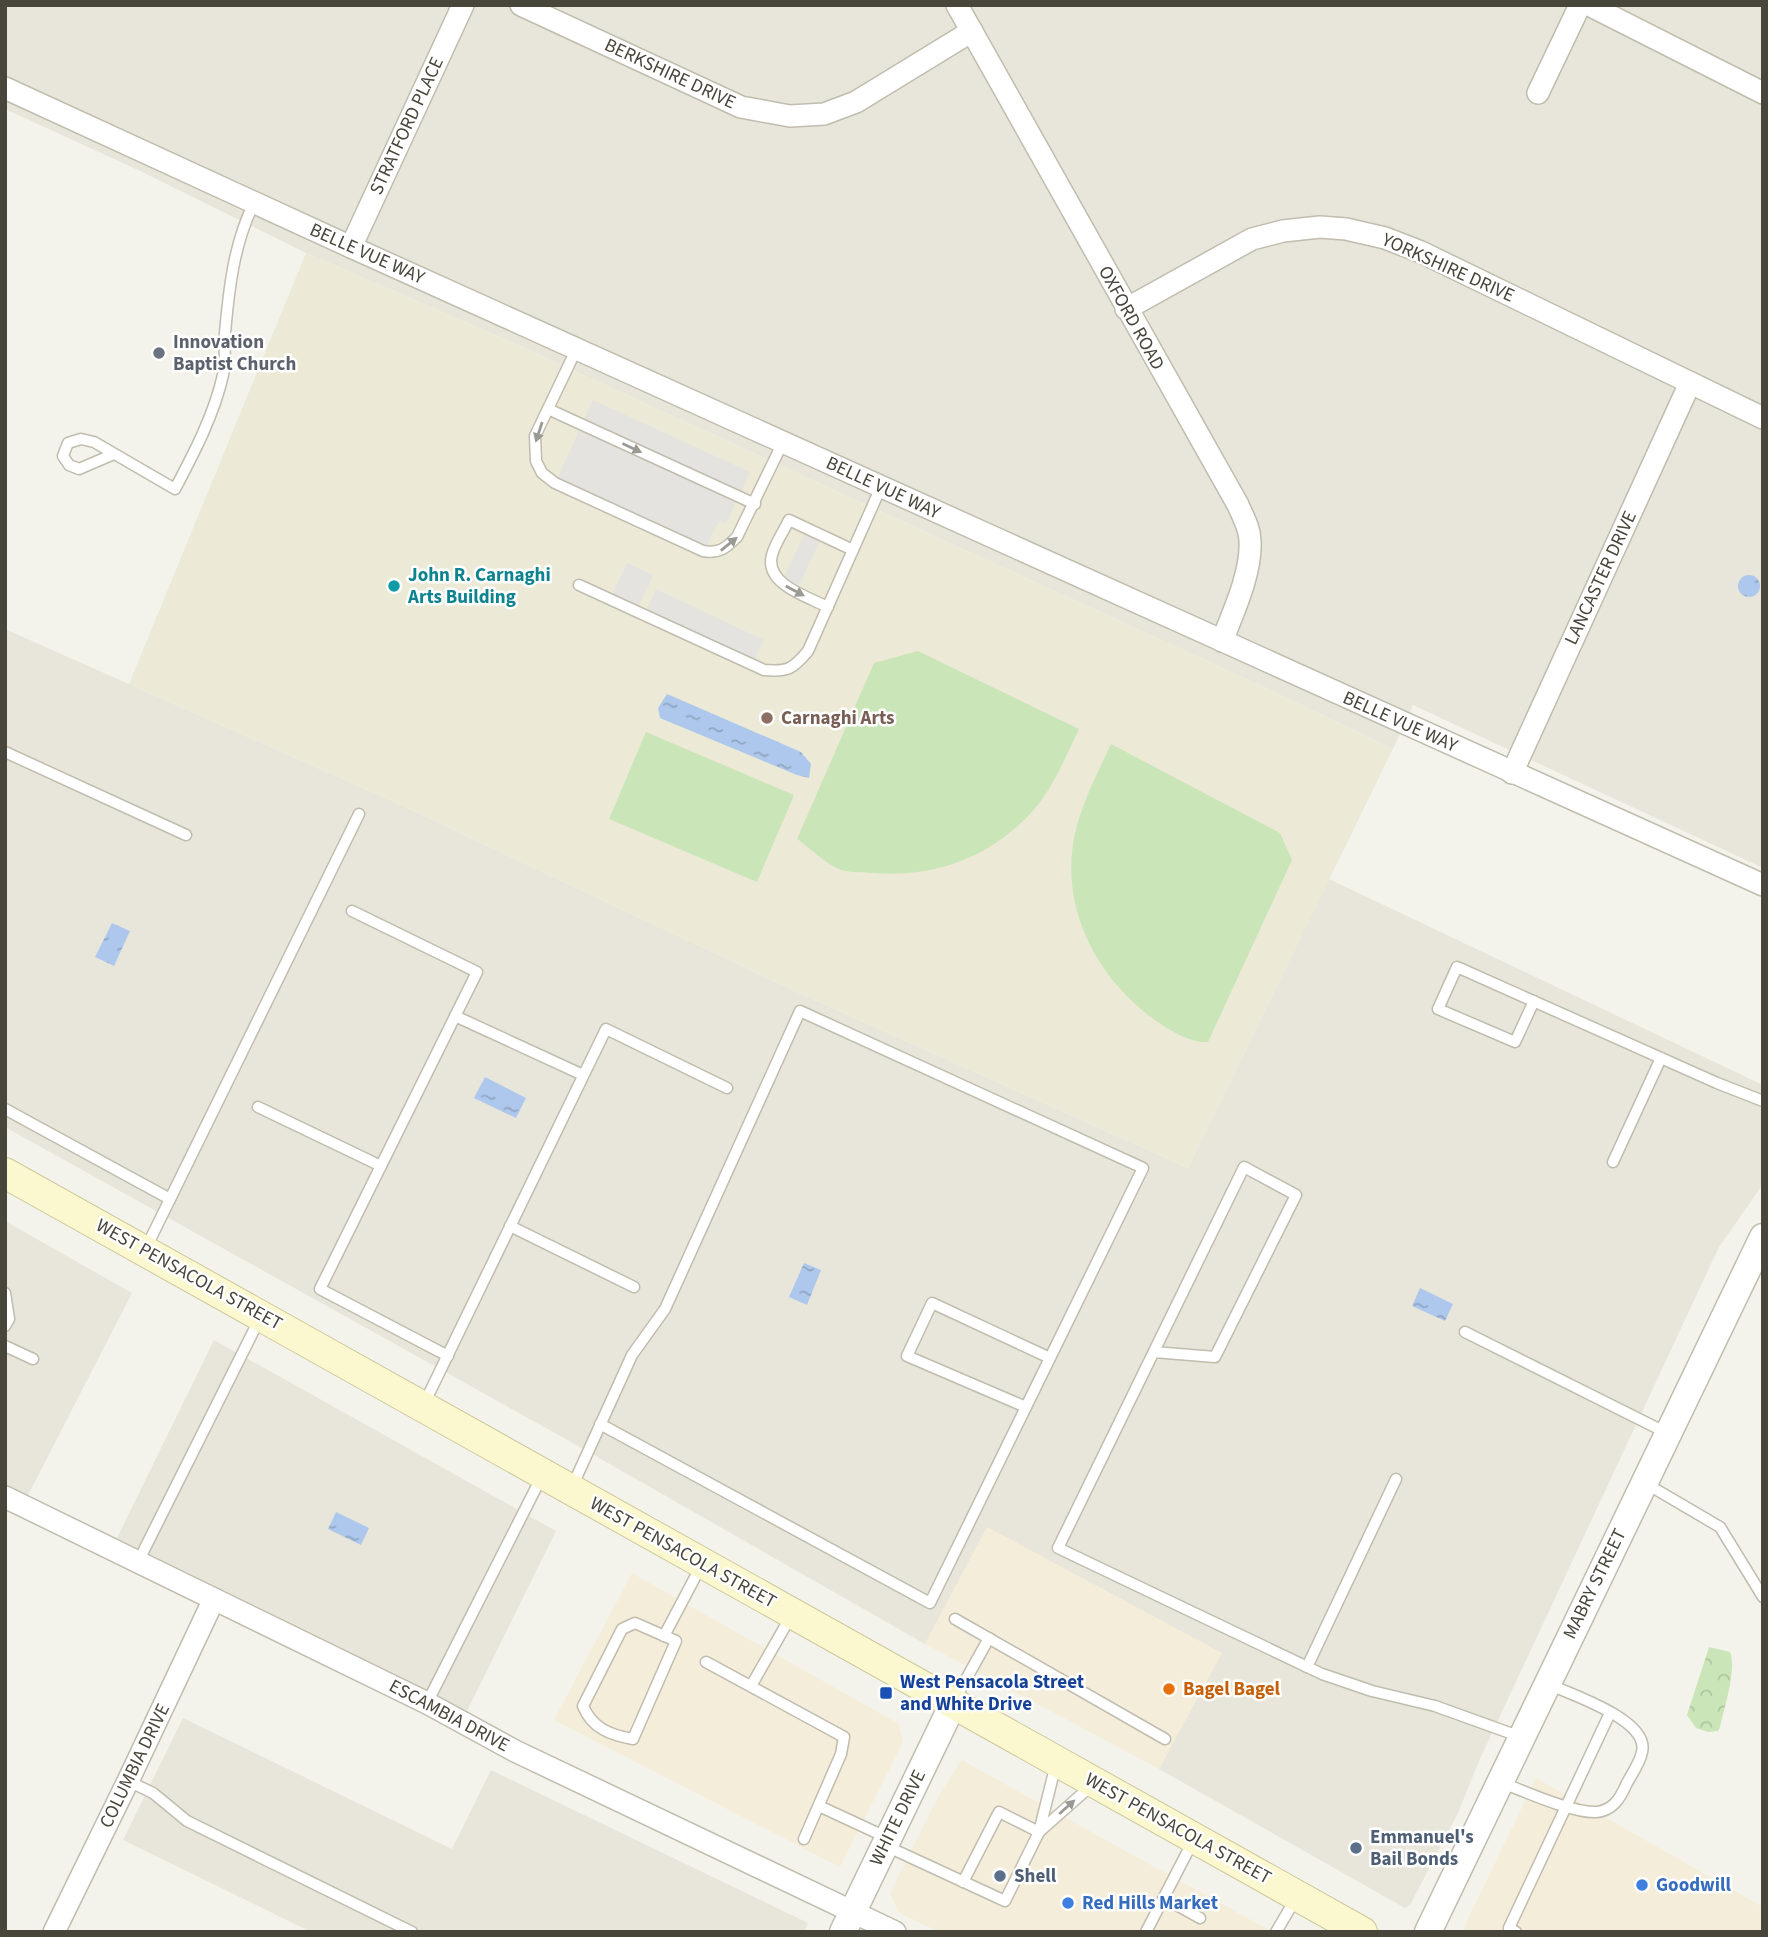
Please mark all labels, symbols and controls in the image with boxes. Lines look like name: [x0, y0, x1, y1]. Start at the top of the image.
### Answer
street label: BERKSHIRE DRIVE: [600, 32, 740, 116]
street label: STRATFORD PLACE: [363, 53, 451, 199]
street label: BELLE VUE WAY: [305, 217, 430, 292]
street label: YORKSHIRE DRIVE: [1377, 226, 1519, 309]
street label: OXFORD ROAD: [1091, 261, 1171, 375]
place label: Innovation Baptist Church: [173, 329, 296, 378]
marker: Innovation Baptist Church: [151, 345, 167, 361]
one-way arrow: [533, 422, 543, 443]
one-way arrow: [622, 442, 643, 453]
street label: BELLE VUE WAY: [821, 450, 945, 527]
street label: LANCASTER DRIVE: [1558, 507, 1644, 649]
one-way arrow: [720, 536, 738, 551]
place label: John R. Carnaghi Arts Building: [407, 562, 551, 611]
marker: John R. Carnaghi Arts Building: [386, 578, 402, 594]
one-way arrow: [785, 585, 805, 596]
street label: BELLE VUE WAY: [1338, 685, 1463, 760]
place label: Carnaghi Arts: [781, 705, 895, 732]
marker: Carnaghi Arts: [759, 710, 775, 726]
street label: WEST PENSACOLA STREET: [91, 1212, 287, 1338]
street label: WEST PENSACOLA STREET: [585, 1490, 781, 1616]
street label: MABRY STREET: [1557, 1524, 1633, 1644]
place label: West Pensacola Street and White Drive: [900, 1669, 1084, 1718]
street label: ESCAMBIA DRIVE: [384, 1673, 514, 1759]
place label: Bagel Bagel: [1183, 1676, 1281, 1703]
marker: Bagel Bagel: [1161, 1681, 1177, 1697]
marker: West Pensacola Street and White Drive: [878, 1685, 894, 1701]
street label: COLUMBIA DRIVE: [93, 1699, 177, 1833]
street label: WHITE DRIVE: [863, 1766, 933, 1870]
street label: WEST PENSACOLA STREET: [1080, 1766, 1276, 1892]
one-way arrow: [1058, 1799, 1076, 1815]
place label: Emmanuel's Bail Bonds: [1370, 1824, 1474, 1873]
marker: Emmanuel's Bail Bonds: [1348, 1840, 1364, 1856]
place label: Shell: [1014, 1863, 1057, 1890]
marker: Shell: [992, 1868, 1008, 1884]
place label: Goodwill: [1656, 1872, 1732, 1899]
marker: Goodwill: [1634, 1877, 1650, 1893]
place label: Red Hills Market: [1082, 1890, 1218, 1917]
marker: Red Hills Market: [1060, 1895, 1076, 1911]

